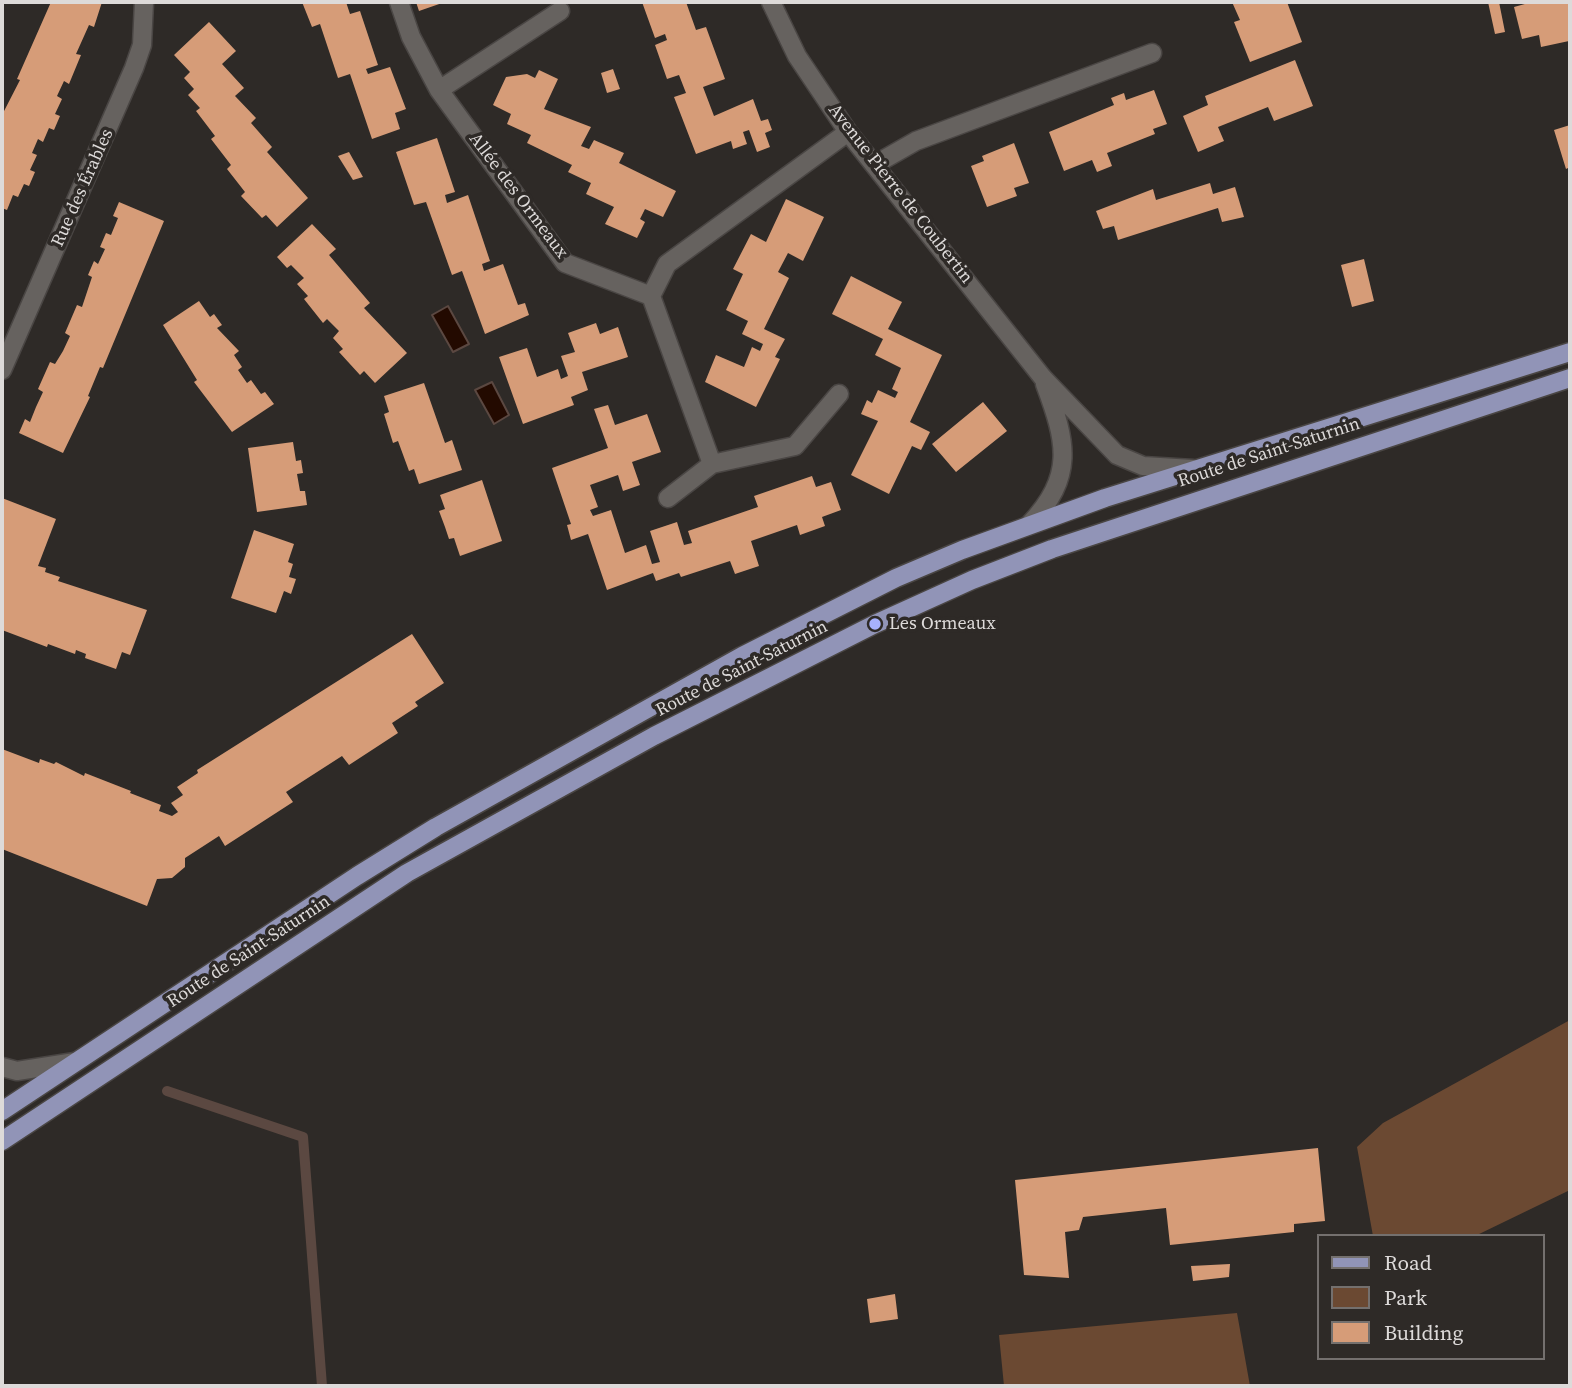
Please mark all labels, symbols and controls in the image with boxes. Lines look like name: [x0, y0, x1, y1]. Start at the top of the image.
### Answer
street label: Avenue Pierre de Coubertin: [823, 100, 977, 288]
street label: Rue des Érables: [47, 126, 119, 250]
street label: Allée des Ormeaux: [464, 129, 572, 263]
street label: Route de Saint-Saturnin: [1175, 413, 1363, 493]
place label: Les Ormeaux: [889, 613, 996, 635]
street label: Route de Saint-Saturnin: [652, 616, 832, 722]
marker: Les Ormeaux: [867, 616, 883, 632]
street label: Route de Saint-Saturnin: [163, 891, 335, 1013]
legend: [1316, 1234, 1544, 1360]
text: Road: [1384, 1248, 1432, 1277]
text: Park: [1384, 1283, 1427, 1312]
text: Building: [1384, 1318, 1463, 1347]

